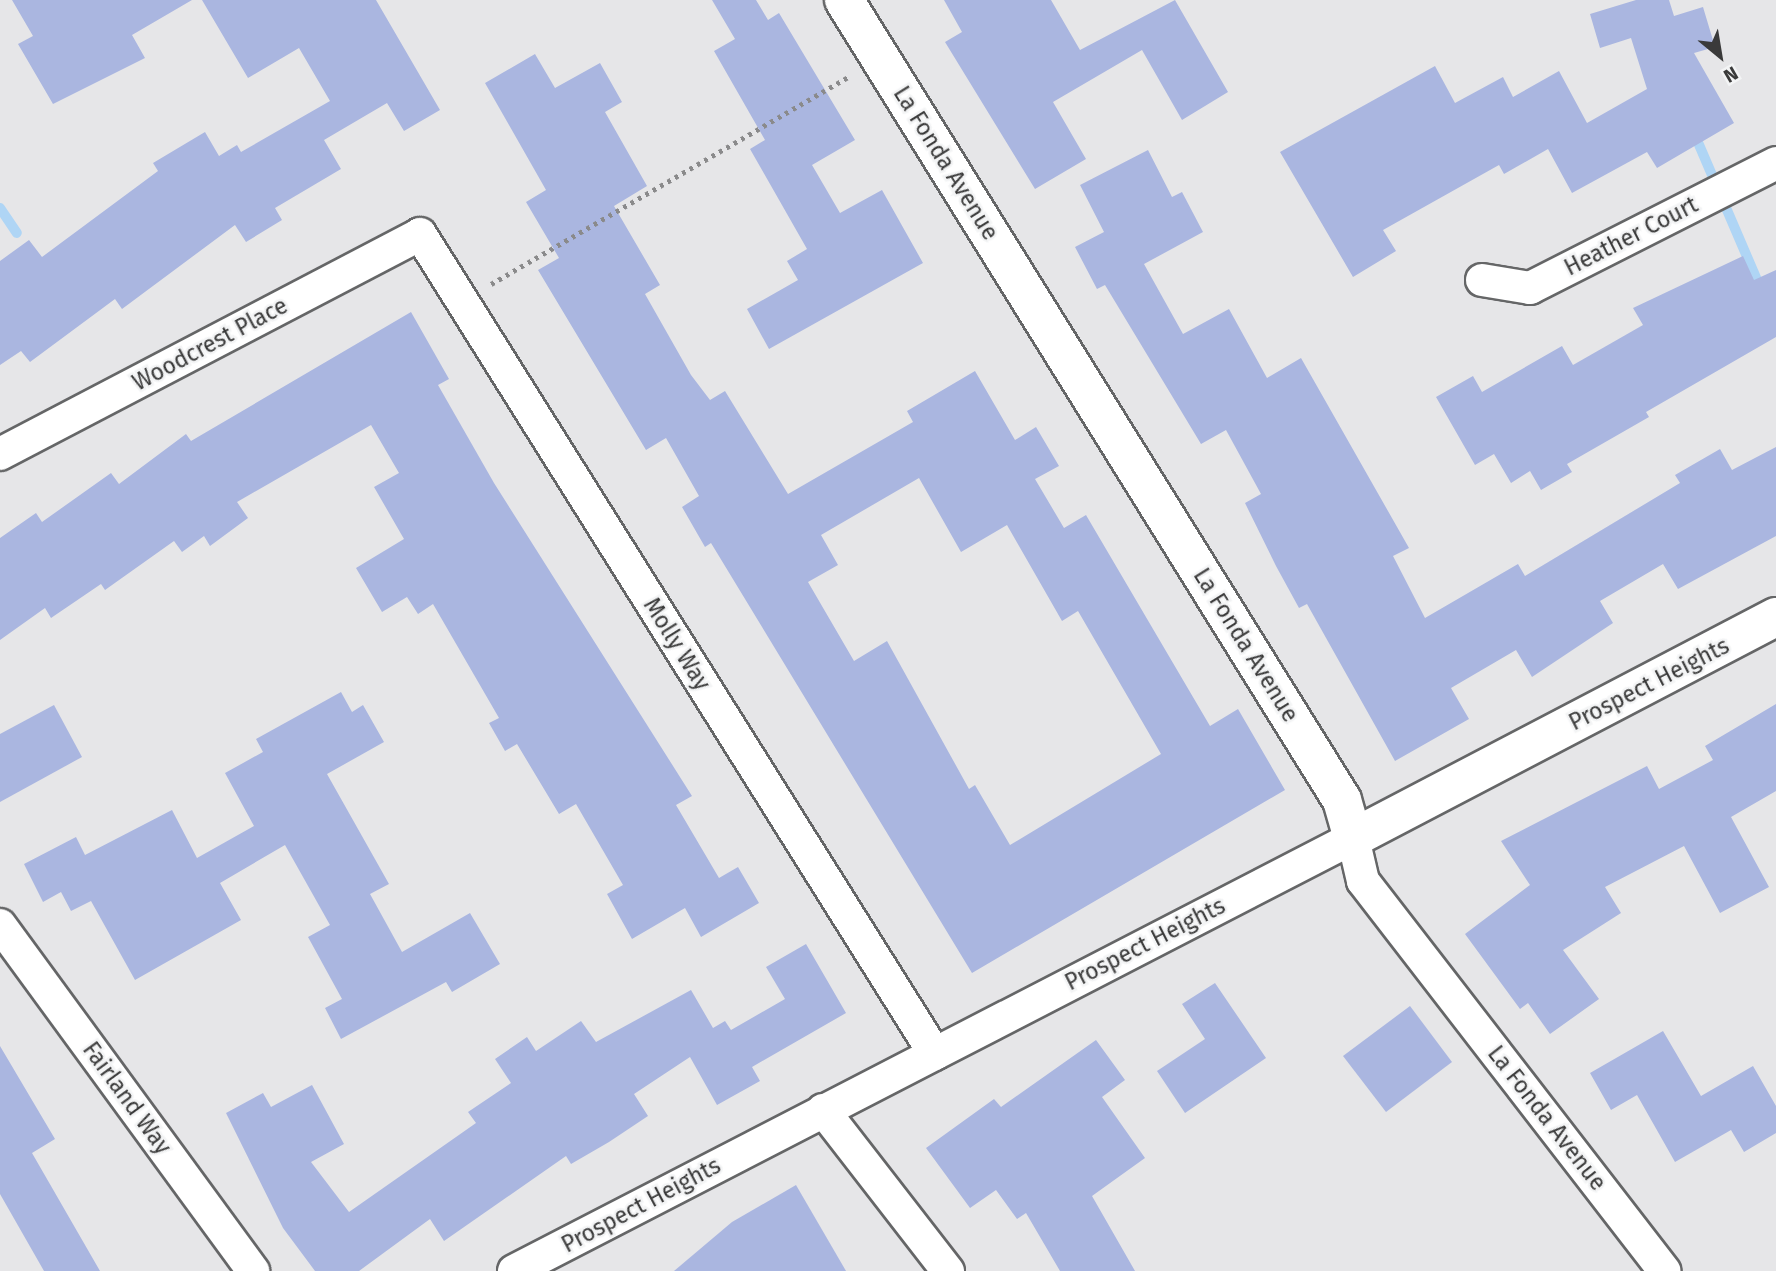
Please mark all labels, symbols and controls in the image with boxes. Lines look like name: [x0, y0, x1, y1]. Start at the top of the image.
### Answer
north arrow: [1685, 21, 1755, 91]
text: N: [1720, 62, 1742, 88]
street label: La Fonda Avenue: [888, 81, 1004, 245]
street label: Heather Court: [1560, 191, 1702, 281]
street label: Woodcrest Place: [128, 292, 292, 396]
street label: La Fonda Avenue: [1188, 563, 1304, 727]
street label: Molly Way: [638, 593, 716, 695]
street label: Prospect Heights: [1564, 632, 1734, 736]
street label: Prospect Heights: [1060, 892, 1230, 996]
street label: Fairland Way: [77, 1036, 177, 1160]
street label: La Fonda Avenue: [1482, 1040, 1612, 1196]
street label: Prospect Heights: [557, 1152, 725, 1258]

